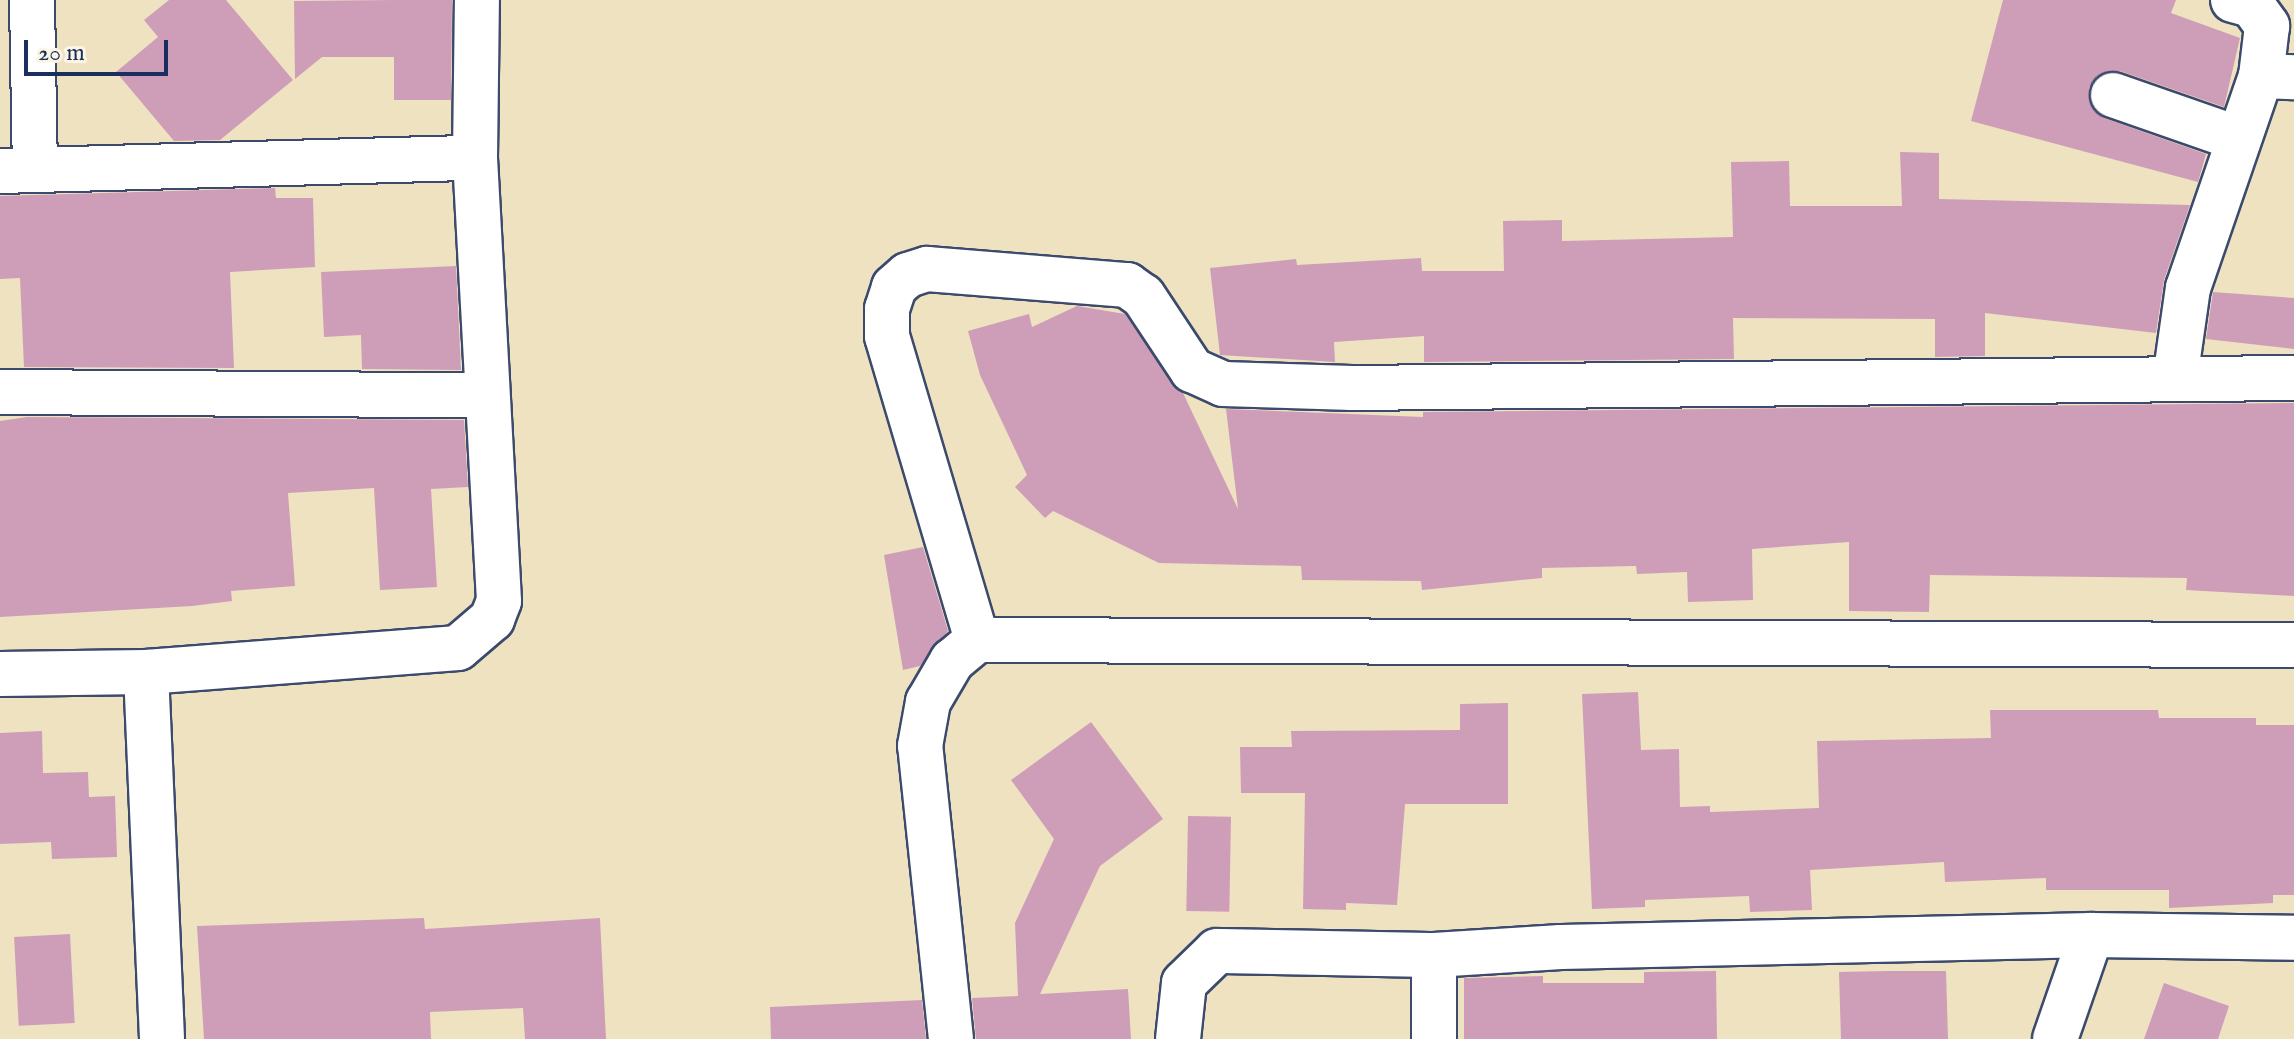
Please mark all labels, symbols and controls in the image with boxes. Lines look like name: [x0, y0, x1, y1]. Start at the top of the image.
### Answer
scale bar: [28, 24, 172, 74]
text: 20 m: [38, 38, 85, 69]

